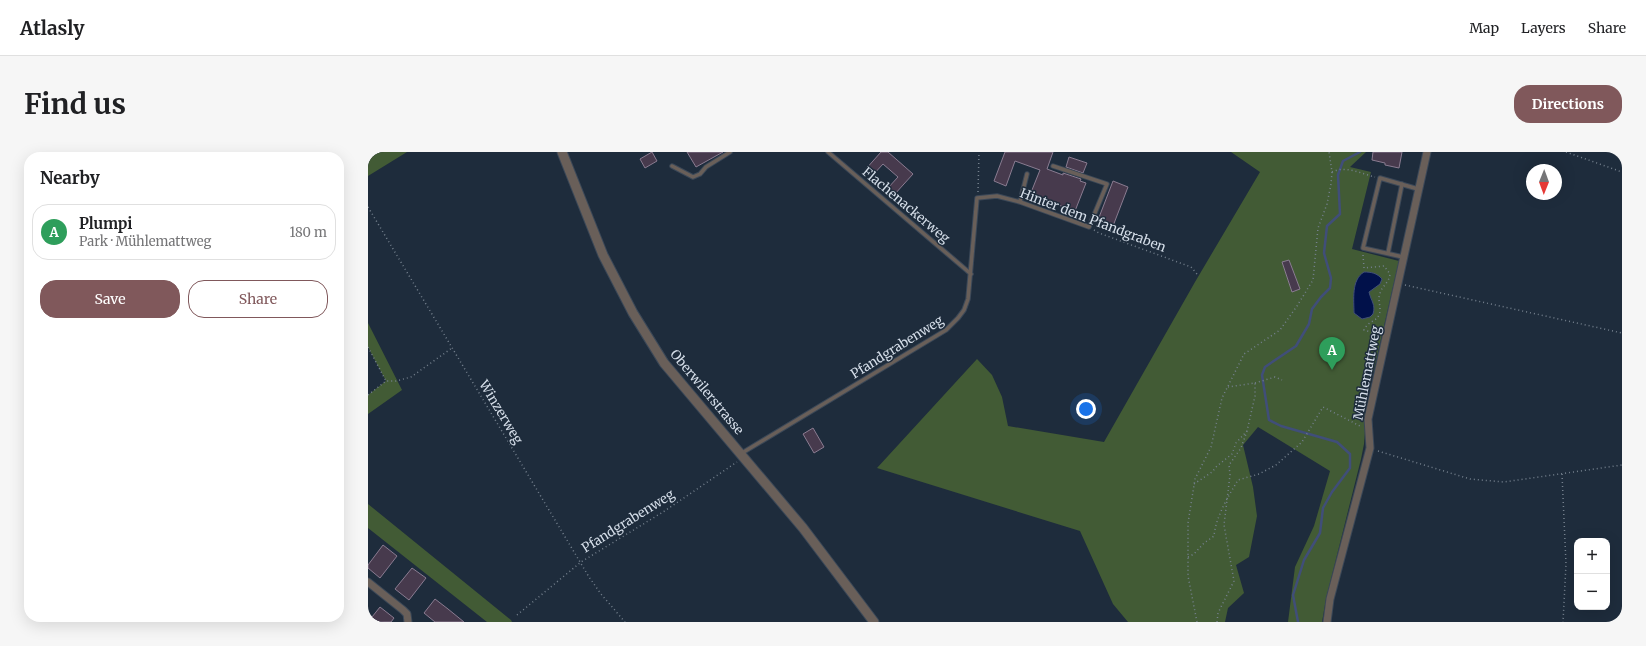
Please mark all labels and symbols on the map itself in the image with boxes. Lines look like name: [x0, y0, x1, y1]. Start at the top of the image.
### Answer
street label: Flachenackerweg: [859, 163, 953, 247]
north arrow: [1526, 164, 1562, 200]
street label: Hinter dem Pfandgraben: [1018, 184, 1169, 256]
street label: Pfandgrabenweg: [847, 312, 947, 382]
street label: Mühlemattweg: [1350, 324, 1385, 422]
pin: A: [1319, 337, 1345, 370]
street label: Oberwilerstrasse: [666, 346, 748, 438]
street label: Winzerweg: [475, 376, 527, 447]
your location: [1076, 399, 1096, 419]
street label: Pfandgrabenweg: [578, 486, 678, 556]

